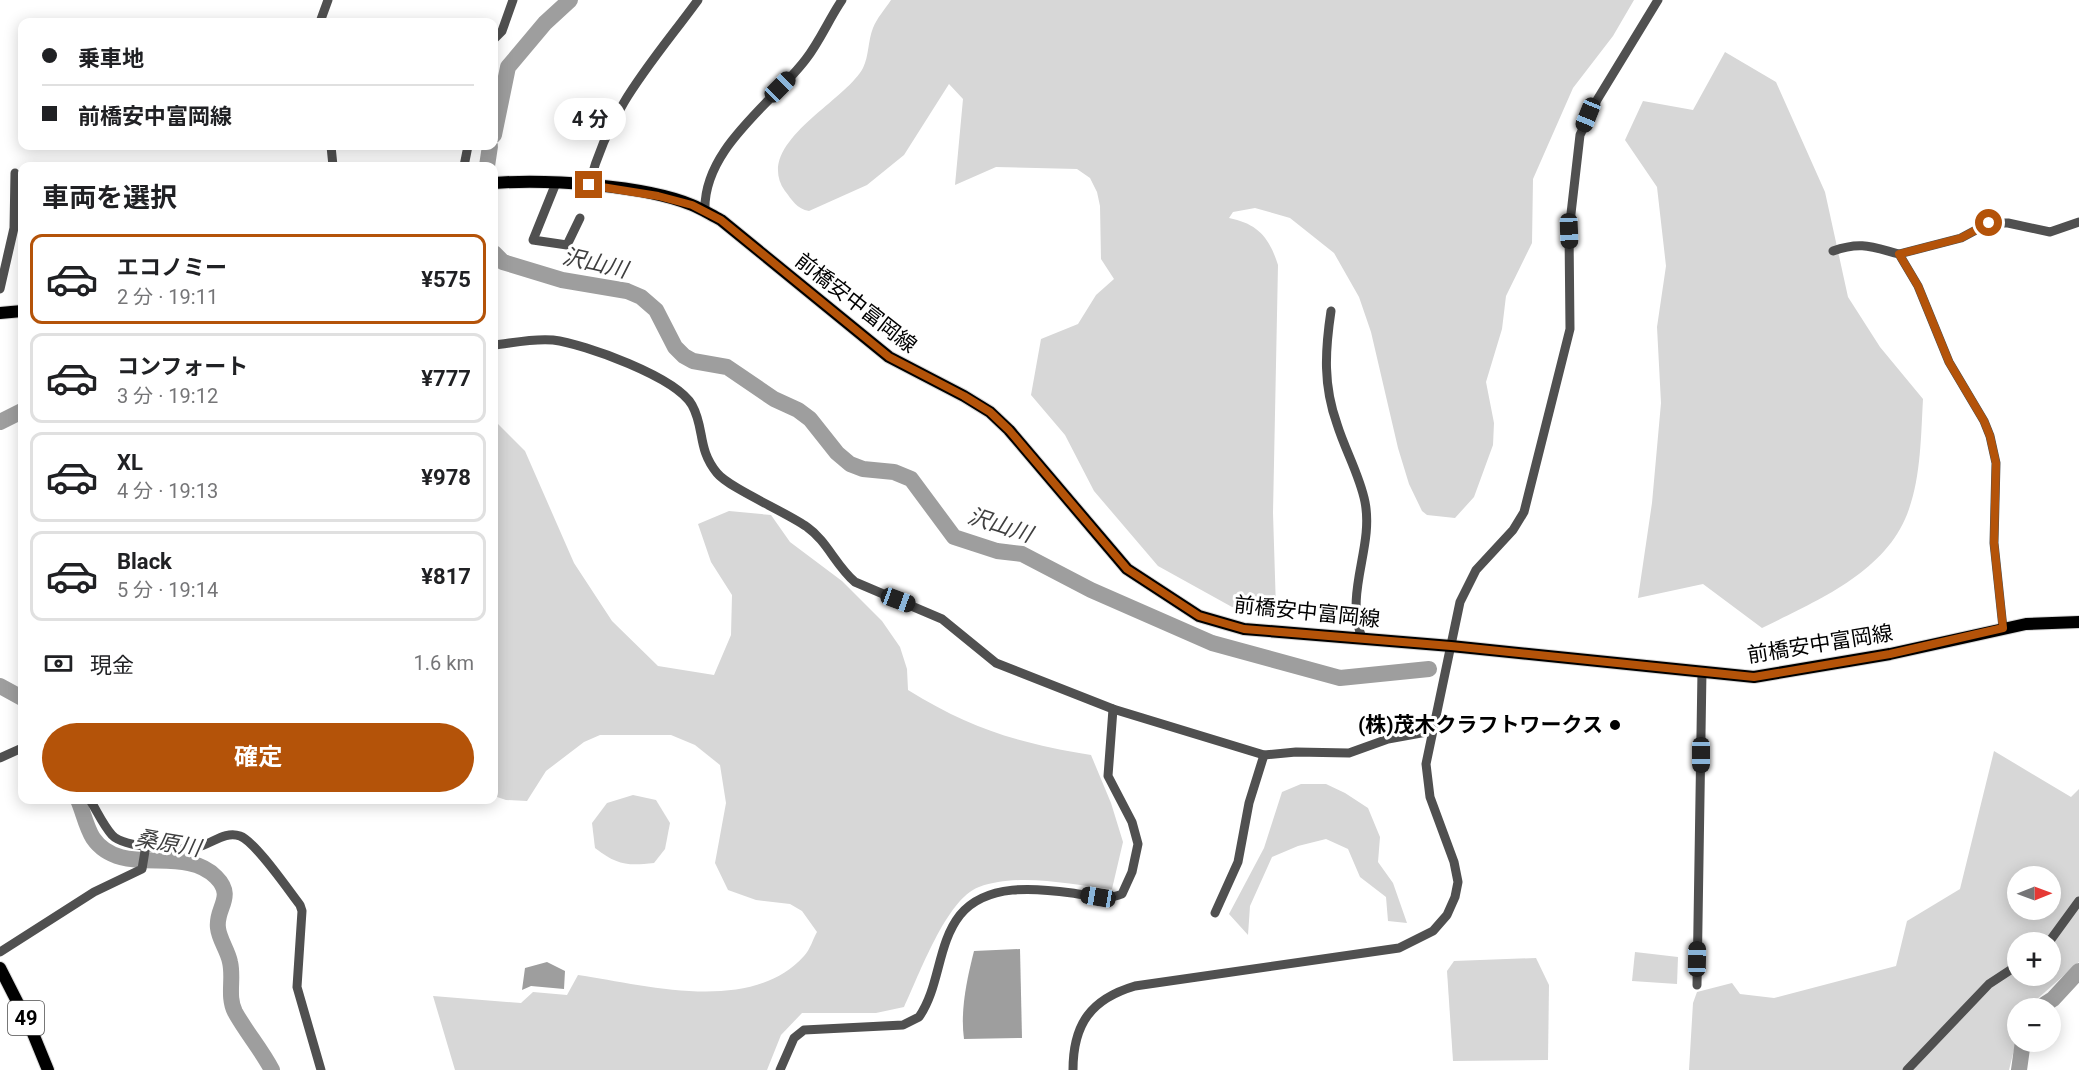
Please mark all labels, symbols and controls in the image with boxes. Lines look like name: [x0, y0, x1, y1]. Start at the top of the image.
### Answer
text: 乗車地: [78, 46, 144, 71]
car: [761, 68, 799, 106]
car: [1573, 95, 1603, 135]
callout: 4 分: [553, 98, 625, 140]
text: 前橋安中富岡線: [78, 104, 232, 129]
text: 4 分: [572, 107, 608, 131]
route end: [575, 171, 602, 198]
text: 車両を選択: [42, 182, 177, 214]
route start: [1975, 209, 2002, 236]
car: [1559, 213, 1579, 249]
water label: 沢山川: [560, 243, 632, 283]
street label: 前橋安中富岡線: [791, 248, 921, 358]
icon: car: [45, 252, 99, 306]
text: エコノミー: [117, 255, 227, 280]
text: ¥575: [421, 267, 471, 292]
text: 2 分 · 19:11: [117, 285, 218, 309]
icon: car: [45, 351, 99, 405]
text: コンフォート: [117, 354, 248, 379]
text: ¥777: [421, 366, 471, 391]
text: 3 分 · 19:12: [117, 384, 218, 408]
icon: car: [45, 450, 99, 504]
text: XL: [117, 450, 143, 475]
text: ¥978: [421, 465, 471, 490]
text: 4 分 · 19:13: [117, 479, 218, 503]
water label: 沢山川: [965, 503, 1037, 548]
icon: car: [45, 549, 99, 603]
text: Black: [117, 549, 172, 574]
text: ¥817: [421, 564, 471, 589]
text: 5 分 · 19:14: [117, 578, 218, 602]
car: [878, 585, 918, 615]
street label: 前橋安中富岡線: [1233, 592, 1381, 632]
street label: 前橋安中富岡線: [1746, 621, 1894, 667]
icon: cash: [42, 647, 75, 680]
text: 1.6 km: [414, 651, 474, 675]
text: 現金: [90, 653, 134, 678]
place label: (株)茂木クラフトワークス: [1358, 713, 1603, 737]
marker: (株)茂木クラフトワークス: [1608, 718, 1622, 732]
button: 確定: [42, 723, 474, 792]
car: [1692, 737, 1710, 773]
water label: 桑原川: [133, 825, 205, 861]
north arrow: [2007, 866, 2061, 920]
map controls: [2007, 866, 2061, 1052]
car: [1079, 885, 1117, 909]
button: +: [2007, 932, 2061, 986]
car: [1688, 941, 1706, 977]
button: −: [2007, 998, 2061, 1052]
road number: 49: [8, 1001, 44, 1035]

